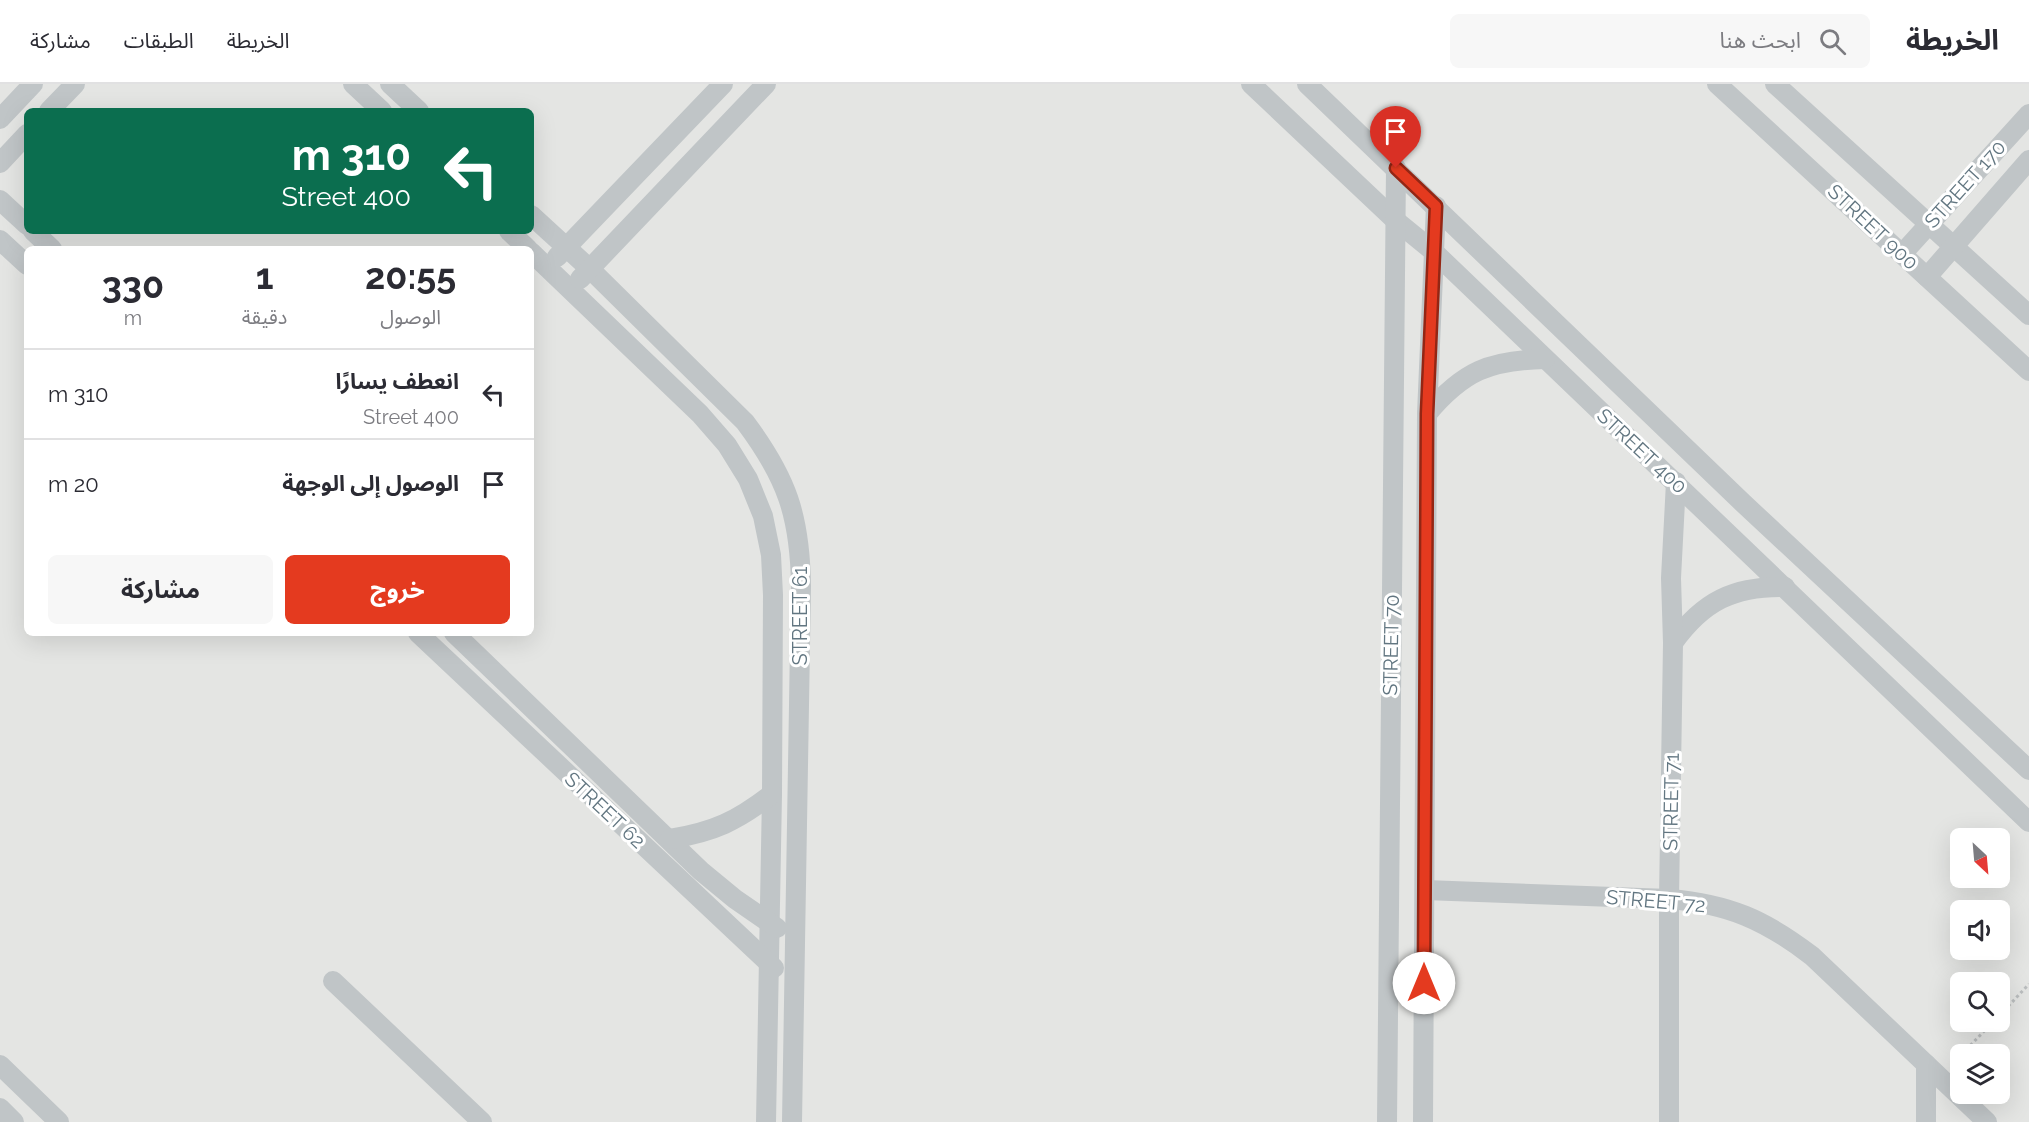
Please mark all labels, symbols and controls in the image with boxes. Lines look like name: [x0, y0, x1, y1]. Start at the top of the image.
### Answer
search box: [1450, 14, 1870, 68]
text: الخريطة: [1906, 24, 1999, 57]
icon: search: [1816, 25, 1849, 58]
text: ابحث هنا: [1720, 27, 1801, 53]
text: مشاركة: [30, 28, 91, 53]
text: الطبقات: [124, 28, 194, 53]
text: الخريطة: [227, 28, 290, 53]
pin: [1370, 106, 1421, 168]
icon: arrive: [1379, 115, 1412, 148]
text: 310 m: [292, 131, 411, 180]
icon: left: [432, 132, 510, 210]
street label: STREET 170: [1919, 135, 2011, 233]
street label: STREET 900: [1823, 179, 1923, 275]
text: Street 400: [281, 181, 411, 212]
text: 1: [256, 255, 273, 297]
text: 20:55: [365, 255, 456, 297]
text: 330: [102, 264, 164, 306]
text: دقيقة: [242, 305, 287, 329]
text: الوصول: [380, 305, 441, 329]
text: m: [124, 306, 142, 330]
text: انعطف يسارًا: [336, 368, 459, 394]
icon: left: [477, 378, 510, 411]
text: 310 m: [48, 381, 108, 407]
street label: STREET 400: [1592, 403, 1692, 499]
text: Street 400: [363, 405, 459, 429]
icon: arrive: [477, 468, 510, 501]
text: الوصول إلى الوجهة: [282, 470, 459, 496]
text: 20 m: [48, 471, 99, 497]
button: مشاركة: [48, 555, 273, 624]
button: خروج: [285, 555, 510, 624]
street label: STREET 61: [788, 566, 812, 666]
street label: STREET 70: [1378, 594, 1404, 696]
street label: STREET 71: [1658, 753, 1684, 851]
street label: STREET 62: [560, 767, 650, 853]
north arrow: [1950, 828, 2010, 888]
map controls: [1950, 828, 2010, 1104]
street label: STREET 72: [1605, 885, 1707, 917]
button: sound: [1950, 900, 2010, 960]
position arrow: [1392, 951, 1456, 1015]
button: search: [1950, 972, 2010, 1032]
button: layers: [1950, 1044, 2010, 1104]

